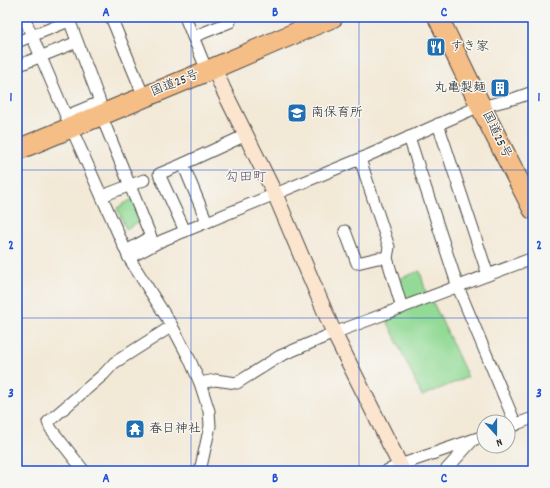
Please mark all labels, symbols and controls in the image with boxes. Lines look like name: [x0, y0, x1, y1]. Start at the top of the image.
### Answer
text: A: [102, 4, 110, 23]
text: B: [272, 4, 278, 23]
text: C: [441, 4, 448, 23]
restaurant icon: すき家: [425, 36, 447, 58]
place label: すき家: [450, 38, 489, 57]
street label: 国道25号: [148, 66, 202, 102]
building icon: 丸亀製麺: [489, 77, 511, 99]
place label: 丸亀製麺: [434, 79, 486, 98]
text: 1: [10, 89, 13, 108]
text: 1: [538, 89, 541, 108]
school or university icon: 南保育所: [286, 102, 308, 124]
place label: 南保育所: [311, 104, 363, 123]
street label: 国道25号: [476, 108, 516, 162]
district label: 勾田町: [225, 168, 267, 188]
text: 2: [8, 237, 14, 256]
text: 2: [536, 237, 542, 256]
text: 3: [8, 385, 14, 404]
text: 3: [536, 385, 542, 404]
north arrow: [476, 414, 516, 454]
temple icon: 春日神社: [124, 418, 146, 440]
place label: 春日神社: [149, 420, 201, 439]
text: N: [493, 433, 504, 450]
text: A: [102, 470, 110, 488]
text: B: [272, 470, 278, 488]
text: C: [441, 470, 448, 488]

